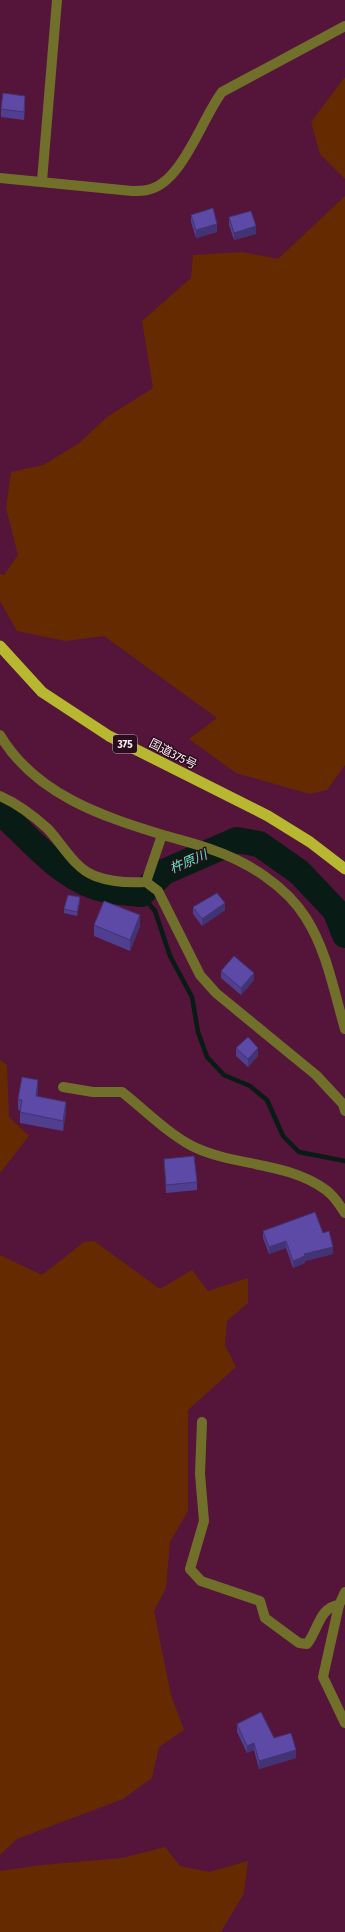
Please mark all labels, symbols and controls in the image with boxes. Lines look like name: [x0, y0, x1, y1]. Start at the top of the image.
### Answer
road number: 375: [113, 735, 137, 753]
street label: 国道375号: [147, 736, 199, 772]
water label: 杵原川: [167, 846, 211, 876]

